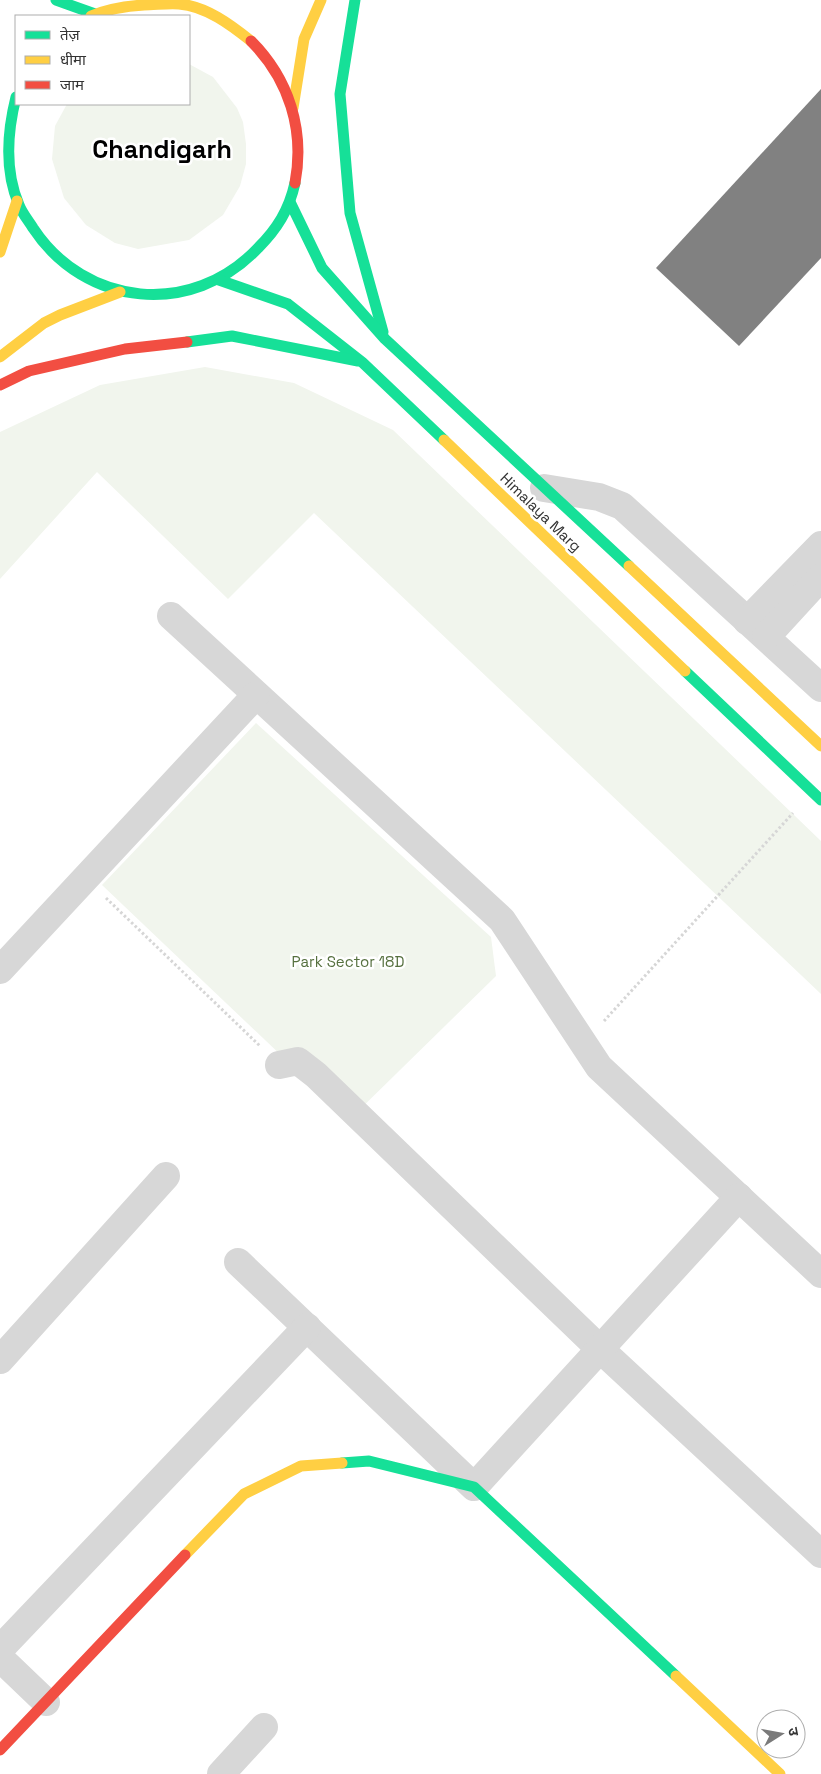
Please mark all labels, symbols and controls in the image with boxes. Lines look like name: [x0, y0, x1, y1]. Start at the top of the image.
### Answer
legend: [15, 15, 190, 105]
text: तेज़: [60, 25, 81, 44]
text: धीमा: [60, 50, 87, 69]
text: जाम: [60, 75, 85, 94]
district label: Chandigarh: [92, 133, 232, 165]
street label: Himalaya Marg: [496, 469, 586, 555]
park label: Park Sector 18D: [292, 952, 404, 971]
north arrow: [756, 1709, 806, 1759]
text: उ: [784, 1726, 804, 1738]

